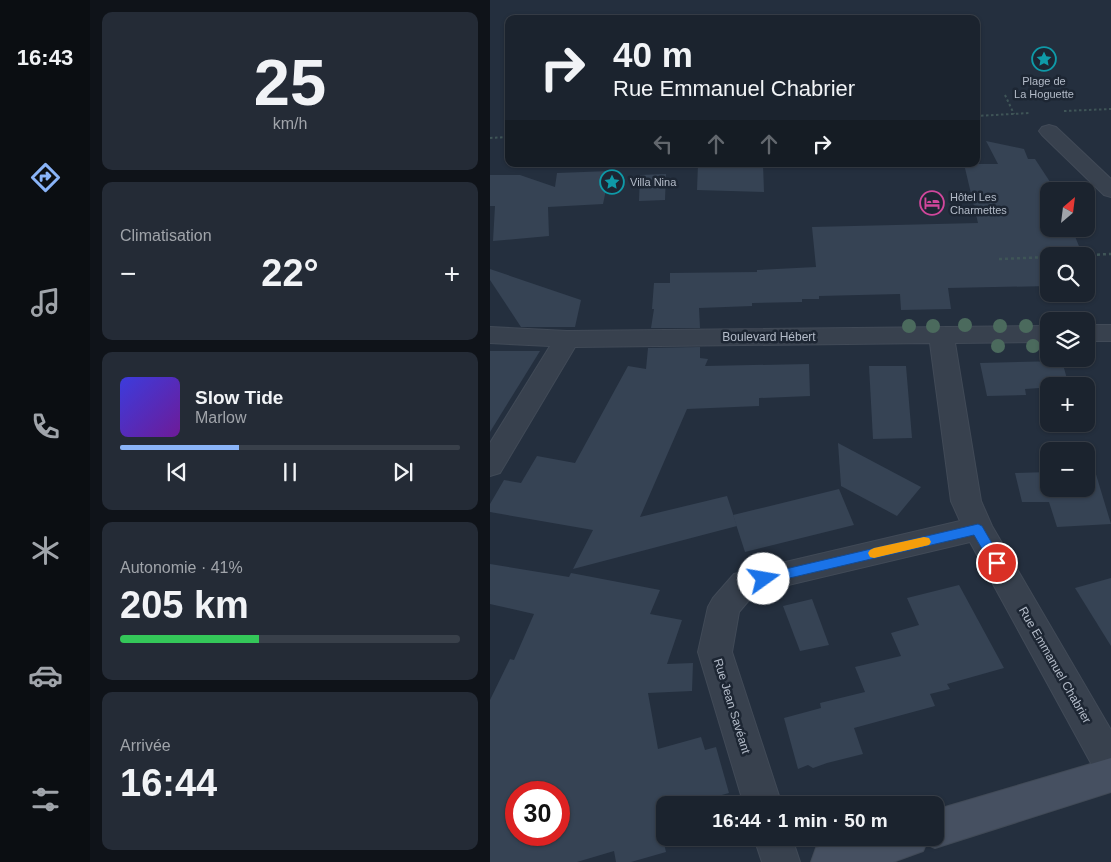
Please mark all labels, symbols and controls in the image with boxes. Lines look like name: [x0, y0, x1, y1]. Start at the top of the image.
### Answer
icon: right: [530, 35, 595, 100]
text: 40 m: [613, 35, 693, 74]
text: 16:43: [17, 45, 73, 70]
text: 25: [254, 46, 326, 119]
place icon: Plage de La Hoguette: [1031, 46, 1057, 72]
place label: Plage de La Hoguette: [1014, 75, 1074, 100]
text: Rue Emmanuel Chabrier: [613, 76, 855, 101]
text: km/h: [273, 115, 307, 132]
icon: left: [649, 130, 677, 158]
icon: ahead: [702, 130, 730, 158]
icon: ahead: [755, 130, 783, 158]
icon: right: [808, 130, 836, 158]
icon: directions: [28, 160, 63, 195]
place icon: Villa Nina: [599, 169, 625, 195]
place label: Villa Nina: [630, 176, 677, 188]
north arrow: [1040, 182, 1095, 238]
map controls: [1040, 182, 1095, 497]
hotel icon: Hôtel Les Charmettes: [919, 190, 945, 216]
place label: Hôtel Les Charmettes: [950, 191, 1007, 216]
text: Climatisation: [120, 227, 212, 244]
button: search: [1040, 247, 1095, 302]
text: 22°: [261, 252, 319, 294]
text: −: [120, 258, 136, 289]
text: +: [444, 258, 460, 289]
icon: music: [28, 285, 63, 320]
button: layers: [1040, 312, 1095, 367]
street label: Boulevard Hébert: [722, 330, 816, 344]
button: +: [1040, 377, 1095, 432]
text: Slow Tide: [195, 387, 283, 408]
icon: phone: [28, 409, 63, 444]
text: Marlow: [195, 409, 247, 426]
button: −: [1040, 442, 1095, 497]
icon: previous: [163, 458, 191, 486]
icon: pause: [276, 458, 304, 486]
icon: next: [389, 458, 417, 486]
icon: climate: [28, 533, 63, 568]
pin: [976, 542, 1018, 584]
icon: arrive: [983, 549, 1011, 577]
position arrow: [737, 552, 789, 604]
text: Autonomie · 41%: [120, 559, 243, 576]
text: 205 km: [120, 584, 249, 626]
street label: Rue Emmanuel Chabrier: [1016, 604, 1094, 726]
street label: Rue Jean Savéant: [711, 657, 753, 756]
icon: car: [28, 658, 63, 693]
text: Arrivée: [120, 737, 171, 754]
text: 16:44: [120, 762, 217, 804]
speed limit sign: 30: [505, 781, 570, 846]
icon: filters: [28, 782, 63, 817]
text: 16:44 · 1 min · 50 m: [712, 810, 888, 831]

